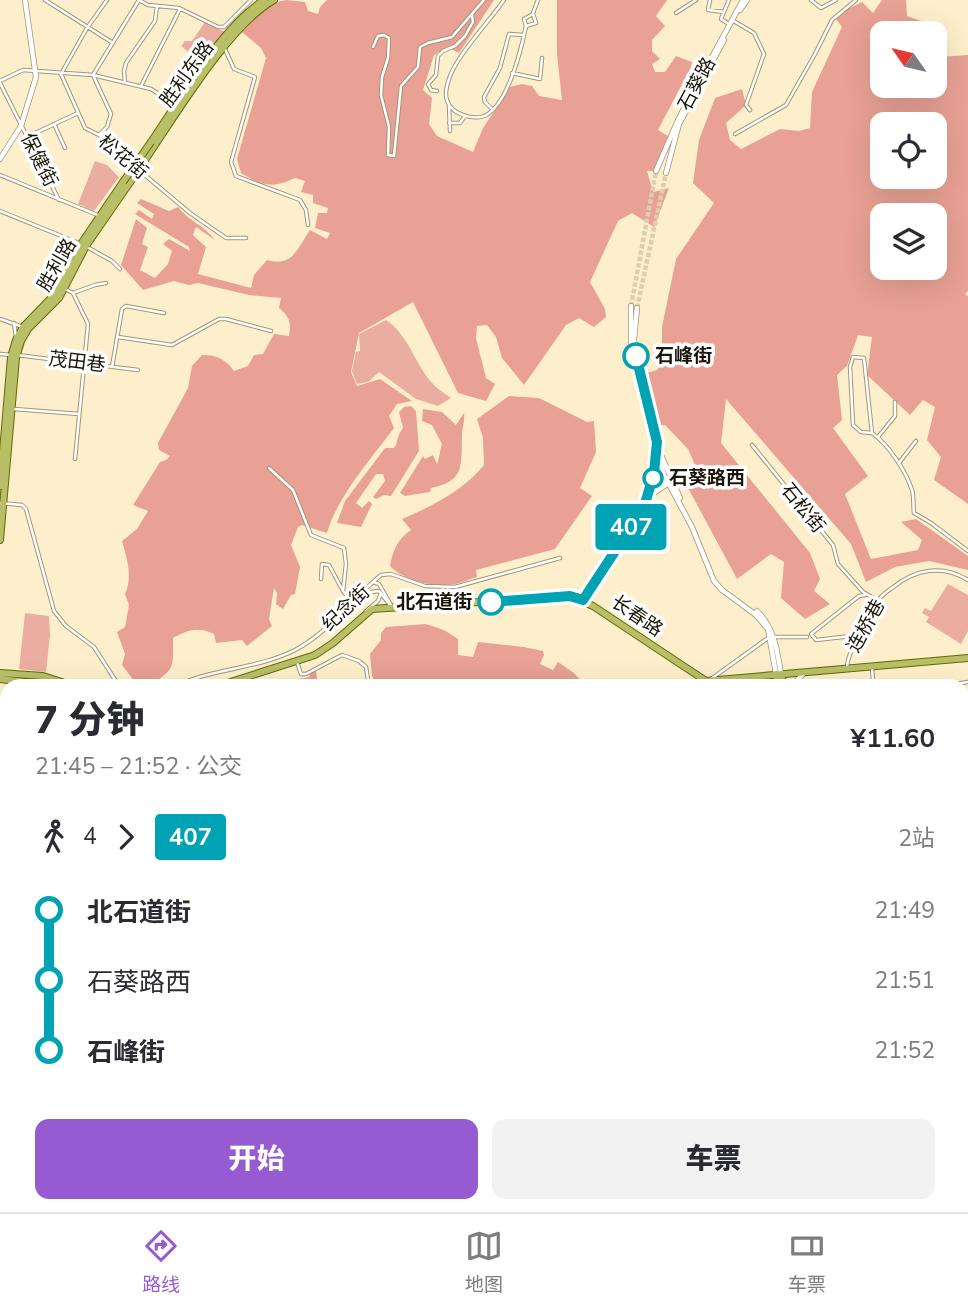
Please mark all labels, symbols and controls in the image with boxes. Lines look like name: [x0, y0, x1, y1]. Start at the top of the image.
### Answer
north arrow: [870, 21, 947, 98]
map controls: [870, 21, 947, 280]
street label: 胜利东路: [154, 36, 220, 112]
street label: 石葵路: [672, 53, 722, 115]
button: locate: [870, 112, 947, 189]
street label: 保健街: [14, 129, 64, 191]
street label: 松花街: [93, 129, 153, 185]
button: layers: [870, 203, 947, 280]
street label: 胜利路: [31, 234, 83, 296]
marker: 石峰街: [623, 343, 649, 369]
place label: 石峰街: [655, 343, 712, 369]
street label: 茂田巷: [47, 346, 107, 378]
place label: 石葵路西: [669, 465, 745, 491]
marker: 石葵路西: [643, 468, 663, 488]
street label: 石松街: [775, 478, 831, 538]
line badge: 407: [591, 504, 671, 550]
text: 407: [609, 511, 653, 543]
street label: 纪念街: [316, 579, 376, 637]
place label: 北石道街: [396, 589, 472, 615]
marker: 北石道街: [478, 589, 504, 615]
street label: 长春路: [606, 589, 668, 643]
street label: 连桥巷: [841, 595, 891, 657]
text: 7 分钟: [35, 695, 144, 746]
text: ¥11.60: [851, 721, 935, 756]
text: 21:45 – 21:52 · 公交: [35, 751, 242, 782]
icon: walk: [35, 818, 73, 856]
icon: forward: [107, 818, 145, 856]
text: 4: [83, 821, 97, 852]
text: 407: [169, 821, 212, 853]
text: 2站: [898, 823, 935, 854]
text: 北石道街: [87, 895, 191, 930]
text: 21:49: [875, 895, 935, 926]
text: 石葵路西: [87, 965, 191, 1000]
text: 21:51: [875, 965, 935, 996]
text: 石峰街: [87, 1035, 165, 1070]
text: 21:52: [875, 1035, 935, 1066]
button: 开始: [35, 1119, 478, 1199]
button: 车票: [492, 1119, 935, 1199]
tab: 路线: [142, 1227, 180, 1298]
tab: 地图: [465, 1227, 503, 1298]
tab: 车票: [788, 1227, 826, 1298]

